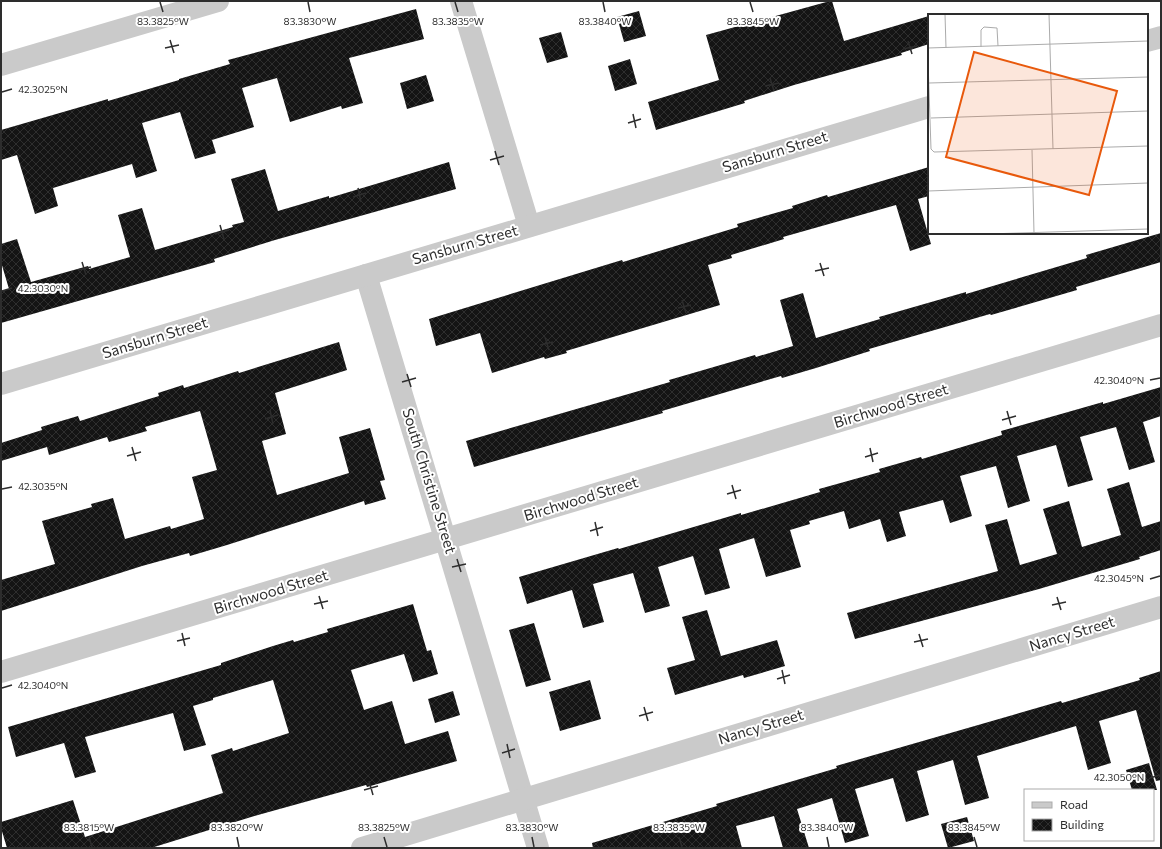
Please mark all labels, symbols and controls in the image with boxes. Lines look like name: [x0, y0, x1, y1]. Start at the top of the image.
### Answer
inset map: [928, 14, 1148, 234]
text: 83.3825°W: [137, 15, 189, 27]
text: 83.3830°W: [284, 15, 336, 27]
text: 83.3835°W: [432, 15, 484, 27]
text: 83.3840°W: [578, 15, 632, 27]
text: 83.3845°W: [727, 15, 779, 27]
text: 42.3025°N: [18, 83, 68, 95]
street label: Sansburn Street: [720, 126, 830, 176]
street label: Sansburn Street: [410, 220, 520, 268]
text: 42.3030°N: [18, 282, 68, 294]
street label: Sansburn Street: [100, 312, 210, 362]
text: 42.3040°N: [1094, 374, 1144, 386]
street label: Birchwood Street: [831, 379, 950, 431]
street label: South Christine Street: [399, 406, 461, 556]
street label: Birchwood Street: [521, 472, 640, 524]
text: 42.3035°N: [18, 480, 68, 492]
street label: Birchwood Street: [211, 565, 330, 617]
text: 42.3045°N: [1094, 572, 1144, 584]
street label: Nancy Street: [1027, 612, 1117, 655]
text: 42.3040°N: [18, 679, 68, 691]
street label: Nancy Street: [716, 705, 806, 748]
text: 42.3050°N: [1094, 771, 1144, 783]
legend: [1024, 789, 1154, 841]
text: Road: [1060, 797, 1088, 811]
text: Building: [1060, 817, 1104, 831]
text: 83.3815°W: [64, 821, 114, 833]
text: 83.3820°W: [211, 821, 263, 833]
text: 83.3825°W: [358, 821, 410, 833]
text: 83.3830°W: [506, 821, 558, 833]
text: 83.3835°W: [653, 821, 705, 833]
text: 83.3840°W: [800, 821, 854, 833]
text: 83.3845°W: [948, 821, 1000, 833]

